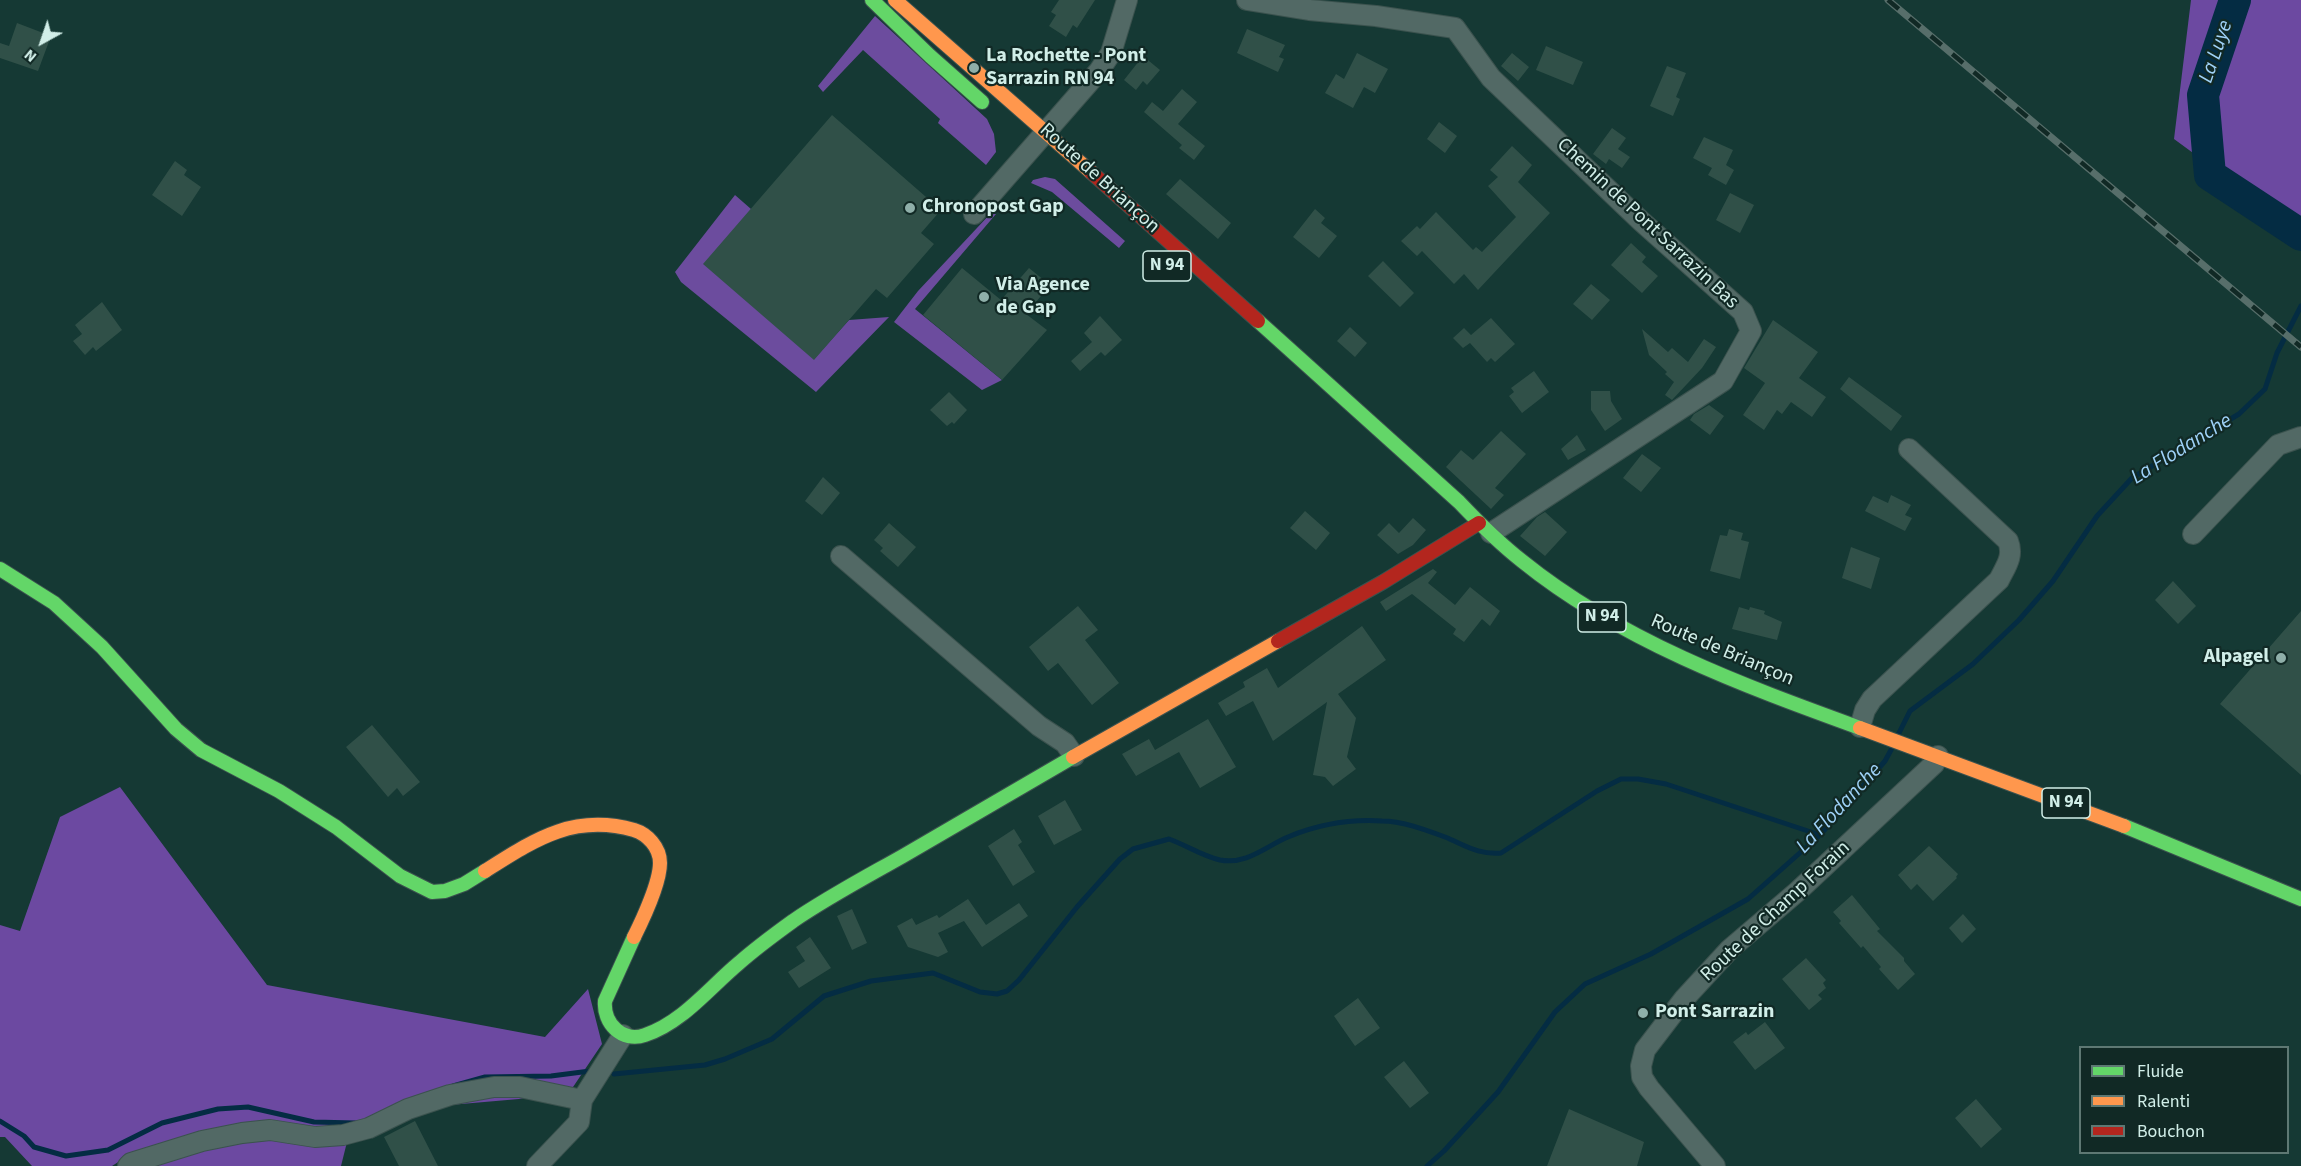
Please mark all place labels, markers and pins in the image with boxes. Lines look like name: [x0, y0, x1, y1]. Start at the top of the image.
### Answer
place label: La Rochette - Pont Sarrazin RN 94: [986, 45, 1146, 92]
marker: La Rochette - Pont Sarrazin RN 94: [967, 61, 981, 75]
place label: Chronopost Gap: [922, 196, 1064, 220]
marker: Chronopost Gap: [903, 201, 917, 215]
place label: Via Agence de Gap: [996, 274, 1090, 321]
marker: Via Agence de Gap: [977, 290, 991, 304]
place label: Alpagel: [2204, 646, 2269, 670]
marker: Alpagel: [2274, 651, 2288, 665]
place label: Pont Sarrazin: [1655, 1001, 1774, 1025]
marker: Pont Sarrazin: [1636, 1006, 1650, 1020]

